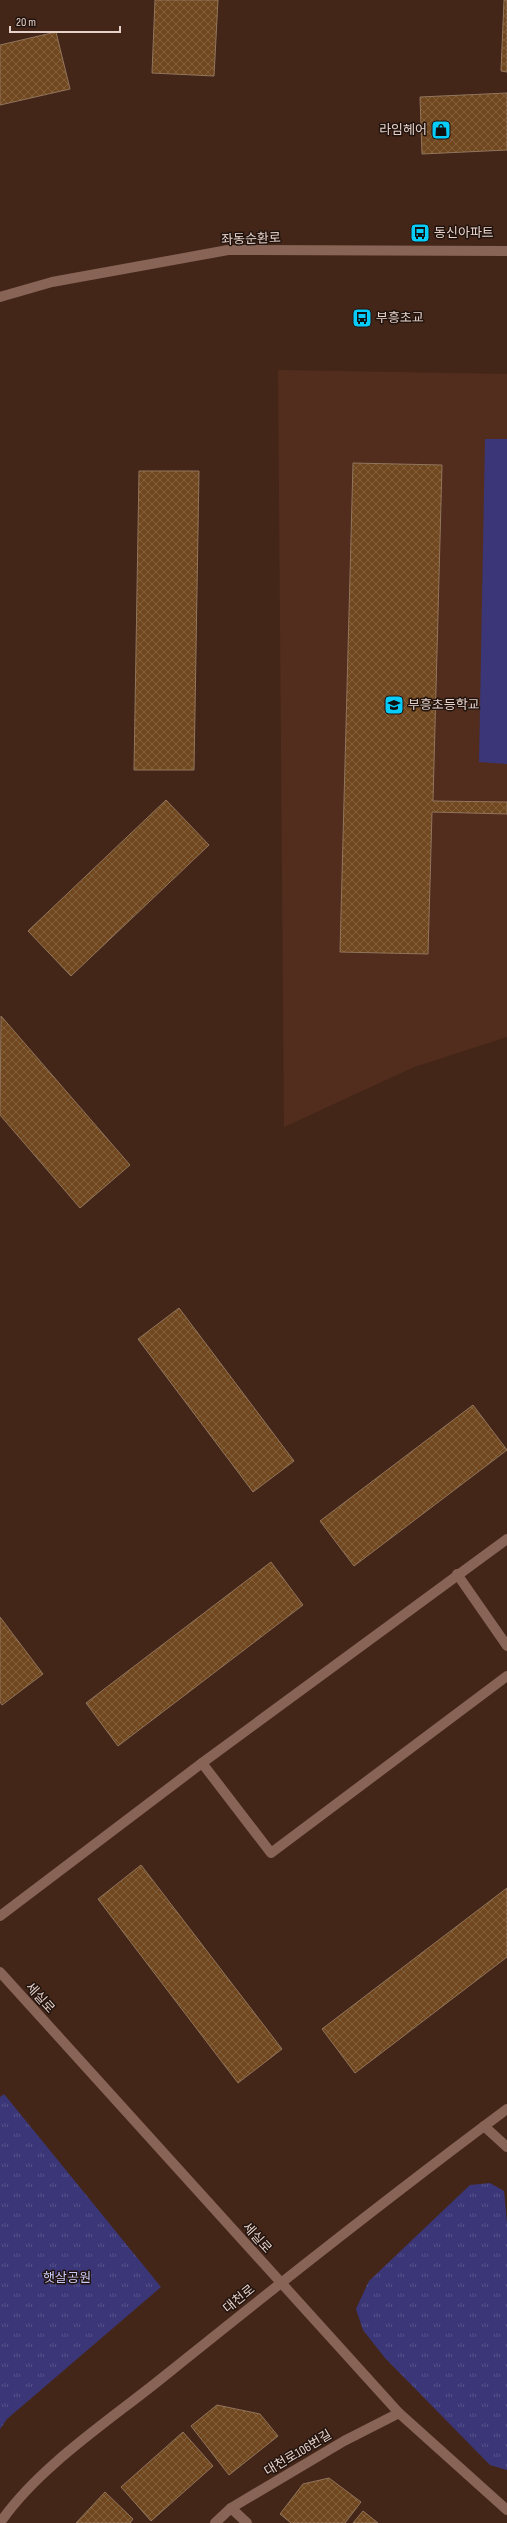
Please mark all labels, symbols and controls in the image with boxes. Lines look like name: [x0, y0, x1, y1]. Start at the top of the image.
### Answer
scale bar: [10, 8, 120, 34]
text: 20 m: [16, 15, 36, 30]
shop icon: 라임헤어: [430, 119, 452, 141]
place label: 라임헤어: [379, 122, 427, 138]
bus stop icon: 동신아파트: [409, 222, 431, 244]
place label: 동신아파트: [434, 225, 494, 241]
street label: 좌동순환로: [221, 230, 281, 248]
bus stop icon: 부흥초교: [351, 307, 373, 329]
place label: 부흥초교: [376, 310, 424, 326]
school or university icon: 부흥초등학교: [383, 694, 405, 716]
place label: 부흥초등학교: [408, 697, 480, 713]
street label: 세실로: [22, 1979, 58, 2017]
street label: 세실로: [239, 2219, 275, 2257]
park label: 햇살공원: [43, 2270, 91, 2286]
street label: 대천로: [220, 2281, 258, 2317]
street label: 대천로106번길: [261, 2427, 335, 2479]

